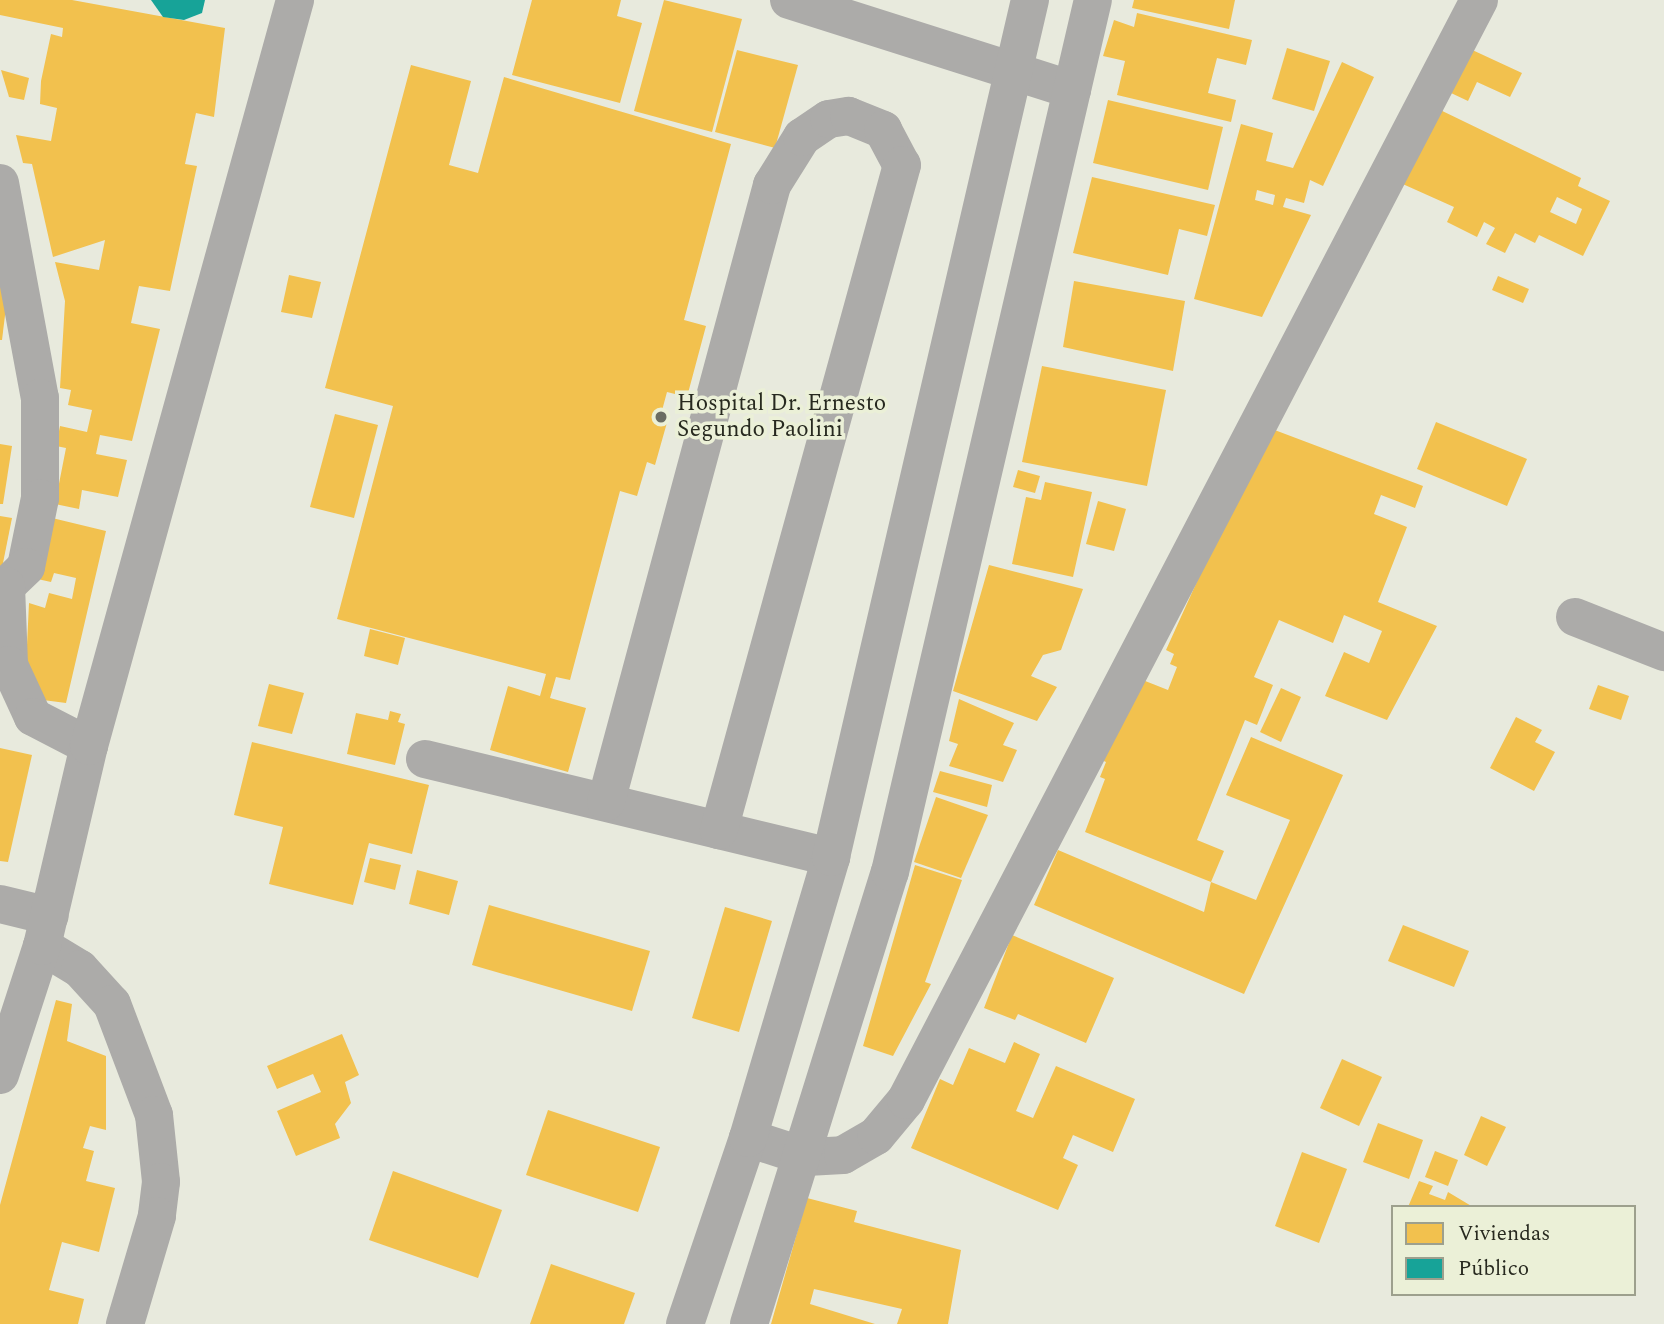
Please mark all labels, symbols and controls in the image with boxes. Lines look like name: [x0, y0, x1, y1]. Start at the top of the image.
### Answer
place label: Hospital Dr. Ernesto Segundo Paolini: [677, 390, 886, 444]
marker: Hospital Dr. Ernesto Segundo Paolini: [651, 407, 671, 427]
legend: [1391, 1205, 1636, 1296]
text: Viviendas: [1458, 1218, 1550, 1250]
text: Público: [1458, 1253, 1529, 1285]

